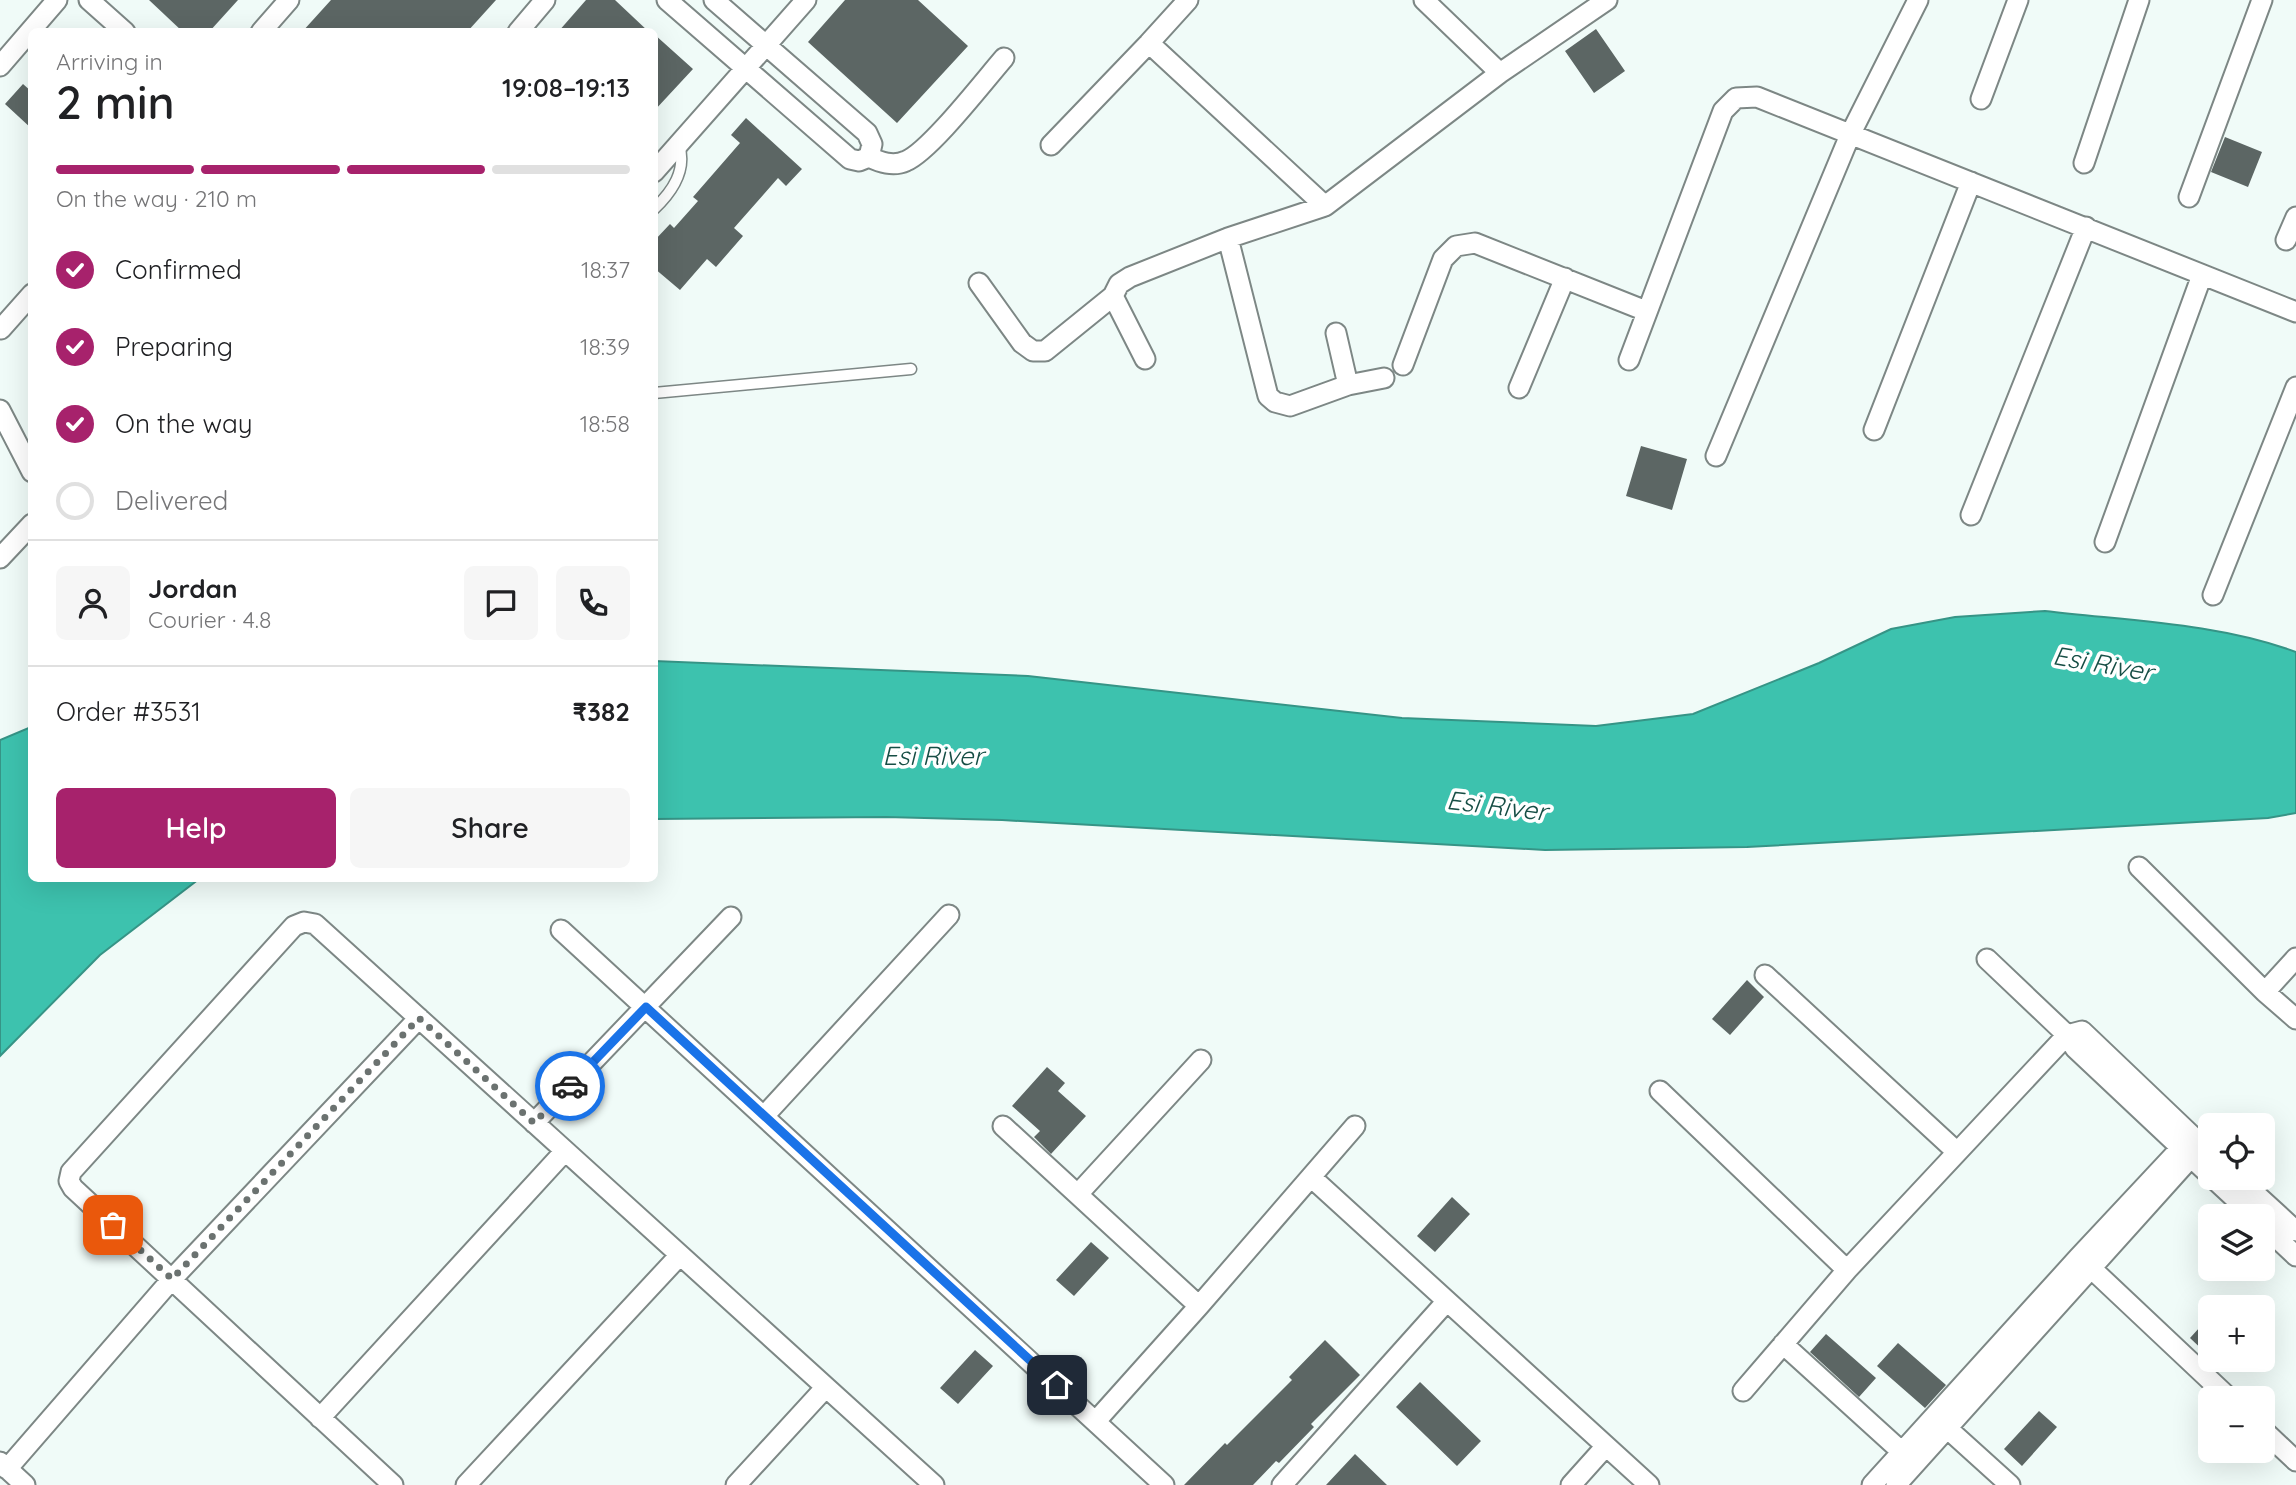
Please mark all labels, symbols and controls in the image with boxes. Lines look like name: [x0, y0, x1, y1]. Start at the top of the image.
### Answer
text: Arriving in: [56, 47, 163, 76]
text: 19:08–19:13: [502, 71, 630, 104]
text: 2 min: [56, 73, 175, 131]
text: On the way · 210 m: [56, 184, 257, 213]
icon: check: [56, 251, 94, 289]
text: Confirmed: [115, 253, 242, 286]
text: 18:37: [581, 255, 630, 284]
icon: check: [56, 328, 94, 366]
text: Preparing: [115, 330, 233, 363]
text: 18:39: [580, 332, 630, 361]
icon: check: [56, 405, 94, 443]
text: On the way: [115, 407, 253, 440]
text: 18:58: [580, 409, 630, 438]
text: Delivered: [115, 484, 228, 517]
button: person: [56, 566, 130, 640]
button: chat: [464, 566, 538, 640]
button: phone: [556, 566, 630, 640]
text: Jordan: [148, 572, 237, 605]
text: Courier · 4.8: [148, 605, 271, 634]
water label: Esi River: [2051, 638, 2159, 689]
text: Order #3531: [56, 695, 201, 728]
text: ₹382: [573, 695, 630, 728]
water label: Esi River: [883, 739, 986, 772]
water label: Esi River: [1445, 783, 1552, 828]
button: Help: [56, 788, 336, 868]
button: Share: [350, 788, 630, 868]
courier: [535, 1051, 605, 1121]
icon: car: [551, 1067, 589, 1105]
map controls: [2198, 1113, 2275, 1463]
button: locate: [2198, 1113, 2275, 1190]
pin: [83, 1195, 143, 1255]
button: layers: [2198, 1204, 2275, 1281]
icon: bag: [94, 1206, 132, 1244]
button: +: [2198, 1295, 2275, 1372]
pin: [1027, 1355, 1087, 1415]
icon: home: [1038, 1366, 1076, 1404]
button: −: [2198, 1386, 2275, 1463]

